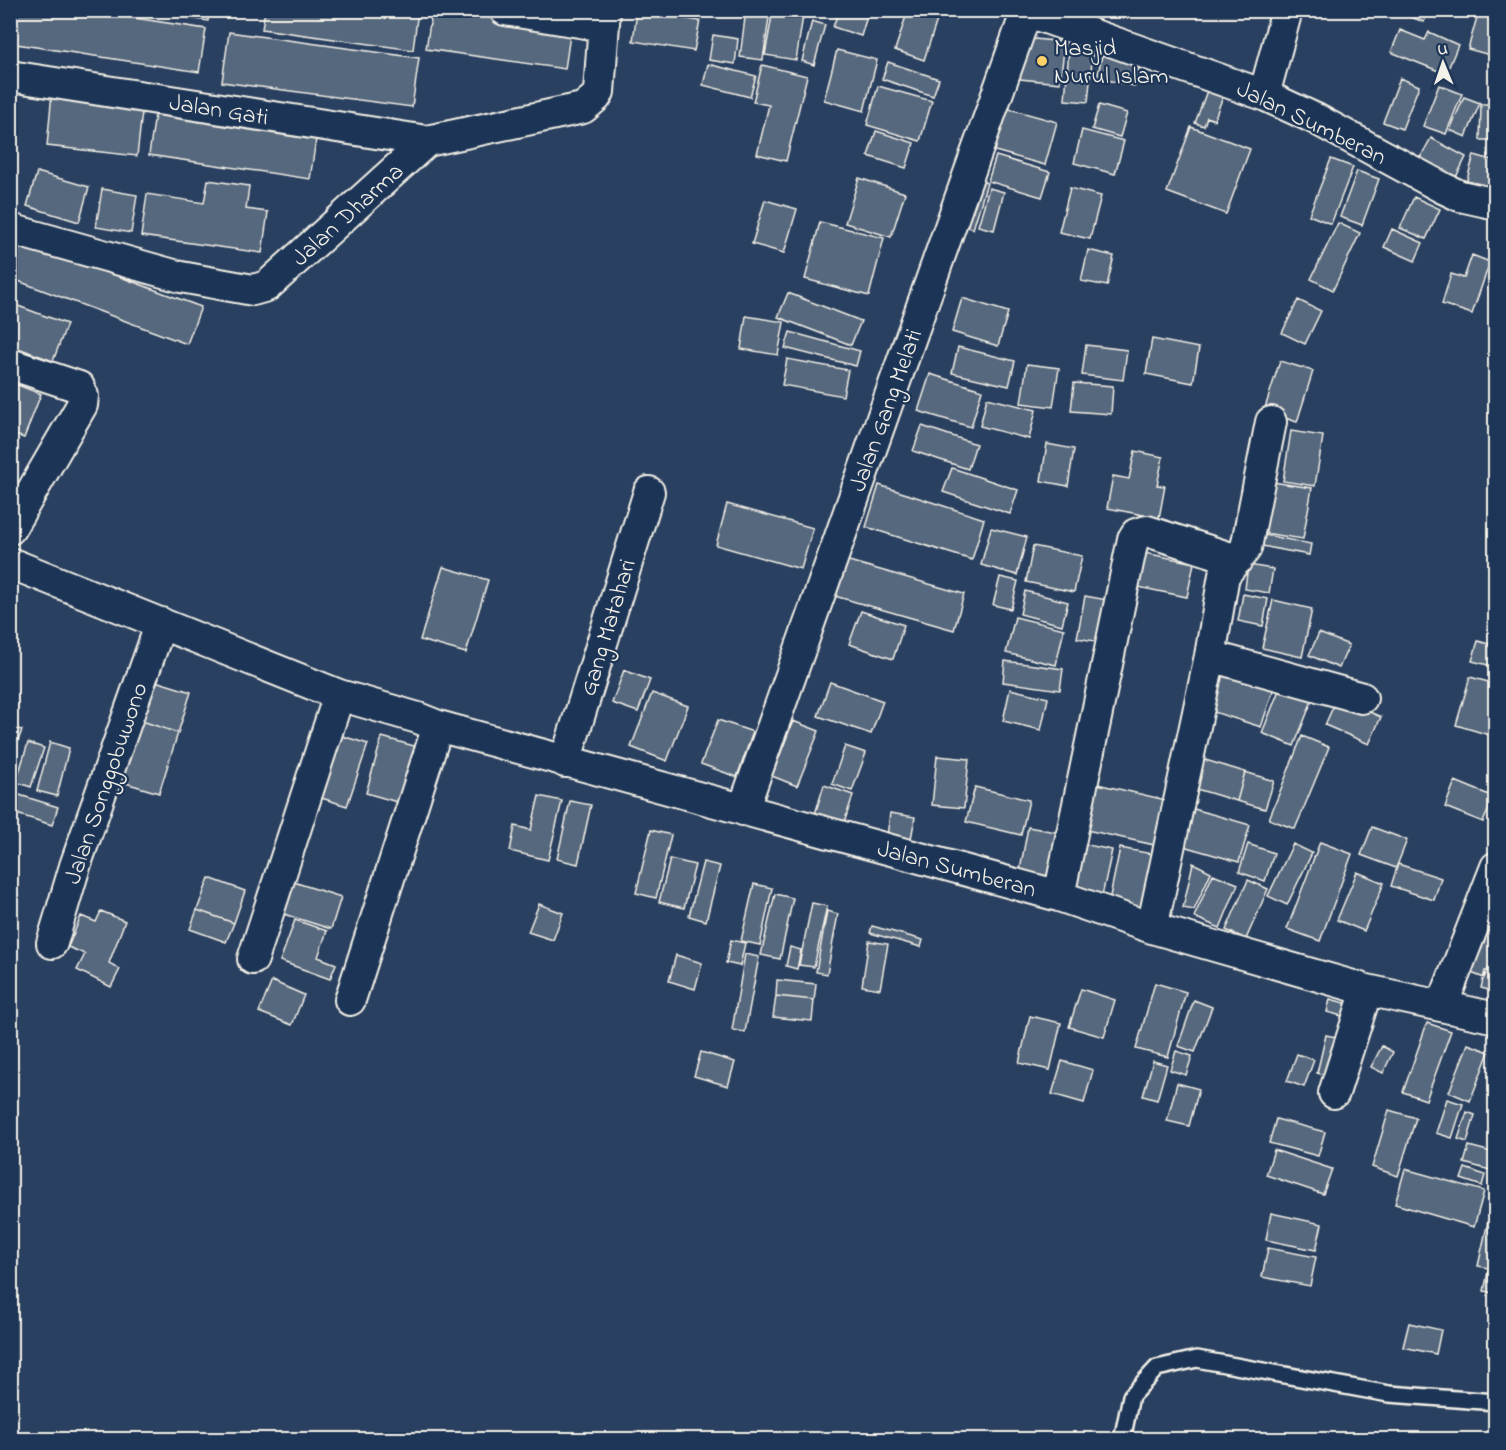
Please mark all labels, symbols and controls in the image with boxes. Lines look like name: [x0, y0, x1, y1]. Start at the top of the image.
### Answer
place label: Masjid Nurul Islam: [1054, 32, 1168, 95]
north arrow: [1413, 33, 1473, 93]
text: U: [1437, 38, 1448, 62]
marker: Masjid Nurul Islam: [1035, 54, 1049, 68]
street label: Jalan Sumberan: [1230, 73, 1392, 176]
street label: Jalan Gati: [167, 86, 271, 137]
street label: Jalan Dharma: [285, 156, 413, 276]
street label: Jalan Gang Melati: [842, 325, 933, 497]
street label: Gang Matahari: [572, 555, 647, 700]
street label: Jalan Songgobuwono: [56, 678, 158, 889]
street label: Jalan Sumberan: [873, 832, 1040, 908]

